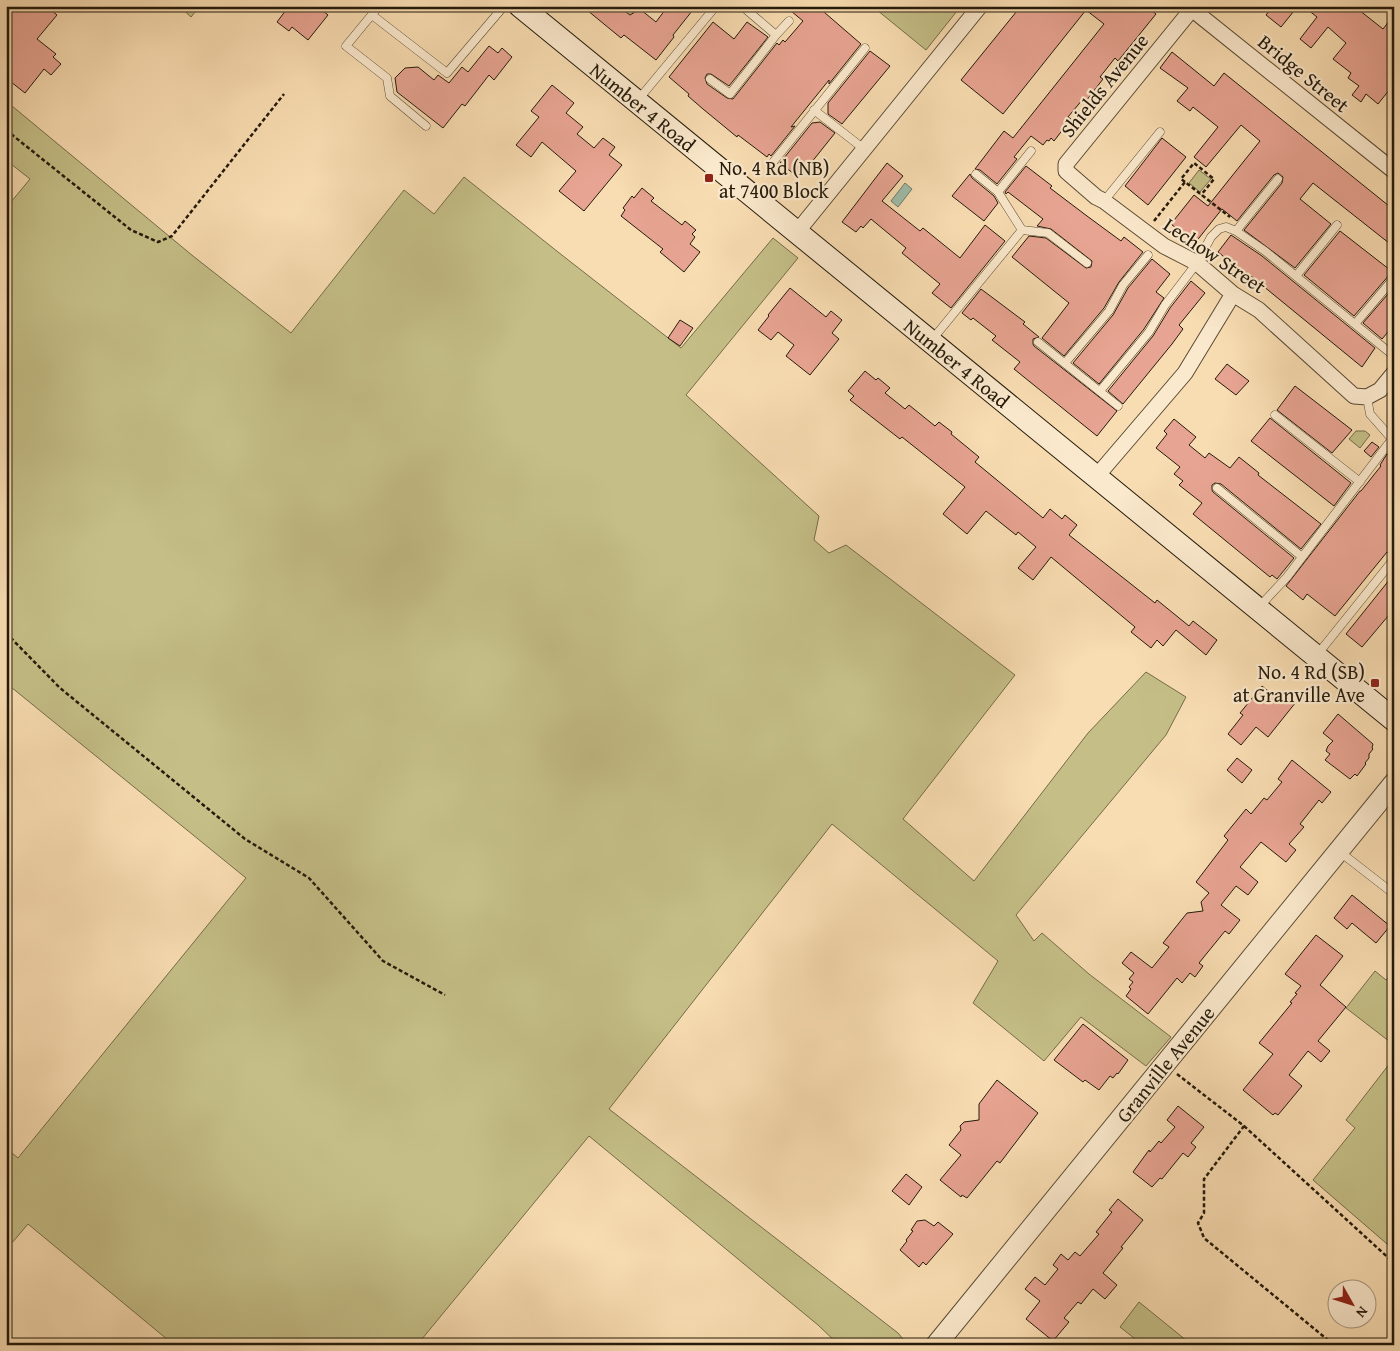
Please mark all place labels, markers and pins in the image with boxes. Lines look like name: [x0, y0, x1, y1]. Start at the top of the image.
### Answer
place label: No. 4 Rd (NB) at 7400 Block: [719, 153, 830, 205]
marker: No. 4 Rd (NB) at 7400 Block: [703, 172, 715, 184]
place label: No. 4 Rd (SB) at Granville Ave: [1233, 657, 1365, 709]
marker: No. 4 Rd (SB) at Granville Ave: [1369, 677, 1381, 689]

